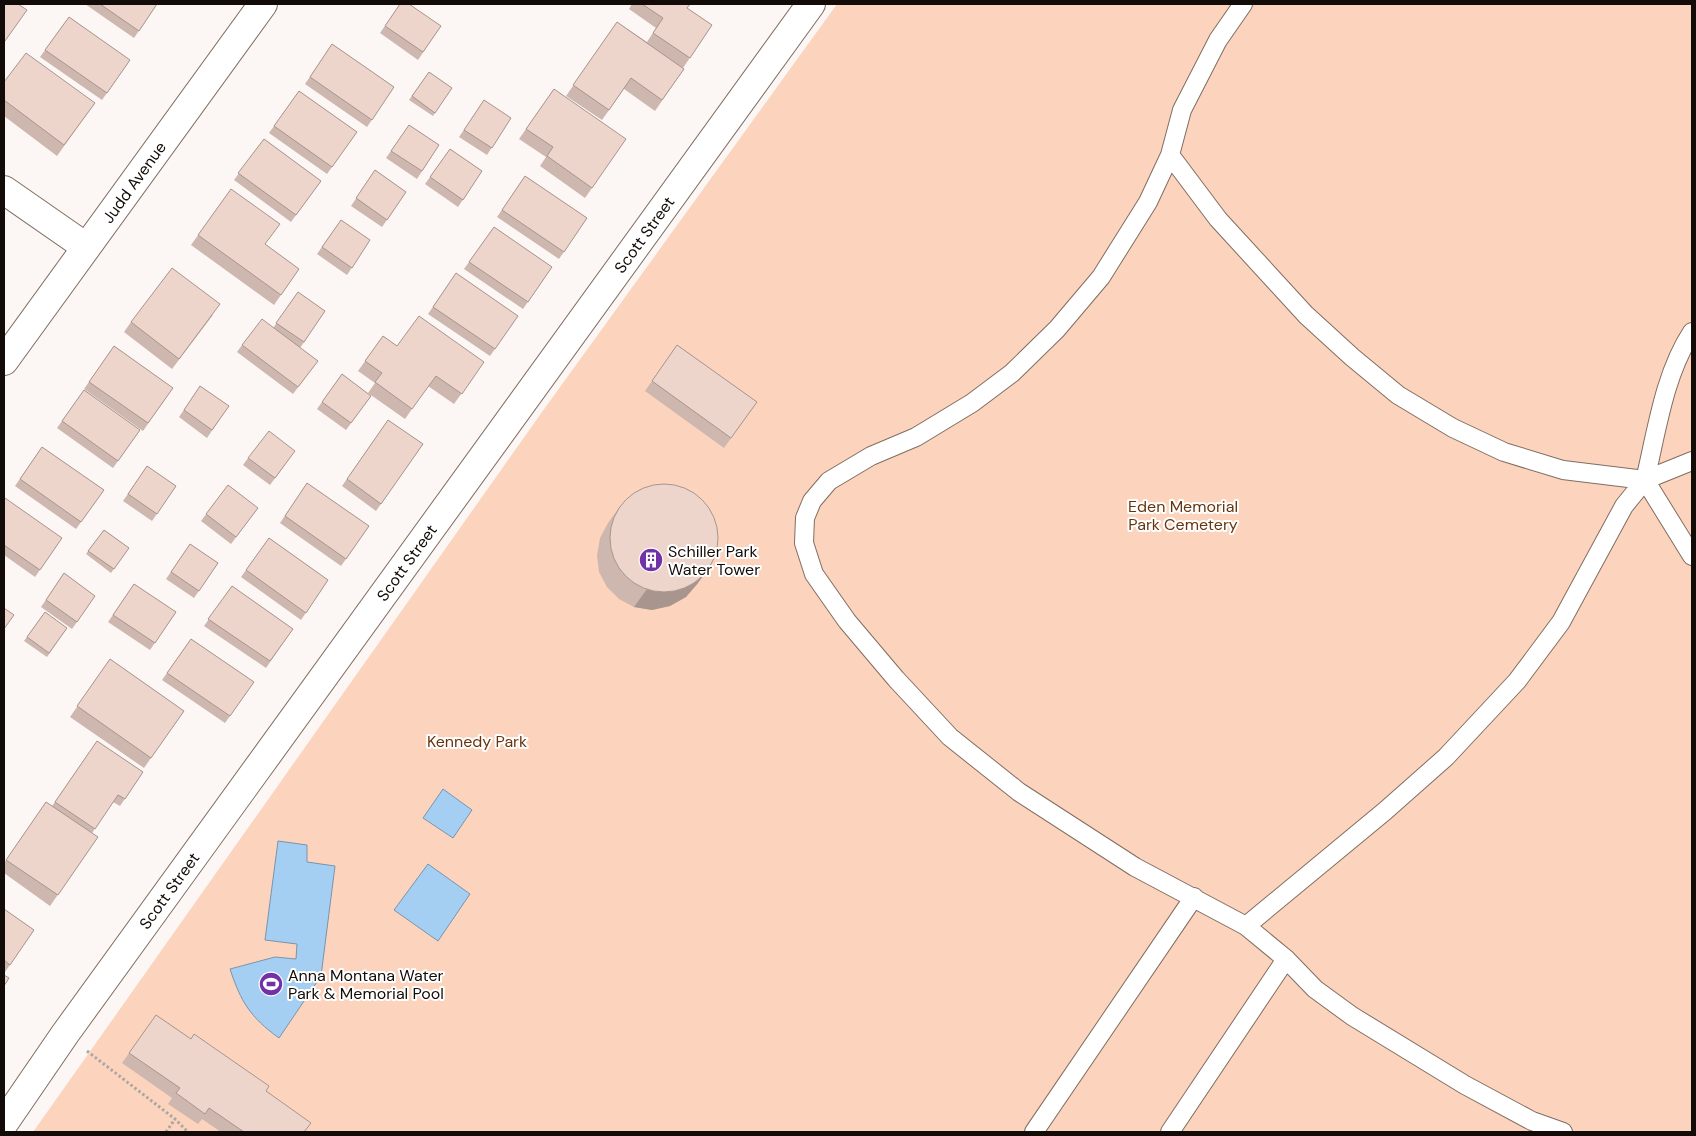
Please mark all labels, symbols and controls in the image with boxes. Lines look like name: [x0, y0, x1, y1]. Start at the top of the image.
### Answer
street label: Judd Avenue: [97, 137, 170, 227]
street label: Scott Street: [609, 192, 679, 277]
park label: Eden Memorial Park Cemetery: [1128, 496, 1238, 535]
street label: Scott Street: [372, 520, 441, 605]
place label: Schiller Park Water Tower: [668, 541, 760, 580]
building icon: Schiller Park Water Tower: [638, 547, 664, 573]
park label: Kennedy Park: [427, 731, 527, 752]
street label: Scott Street: [134, 848, 204, 933]
place label: Anna Montana Water Park & Memorial Pool: [288, 965, 444, 1004]
sports icon: Anna Montana Water Park & Memorial Pool: [258, 971, 284, 997]

